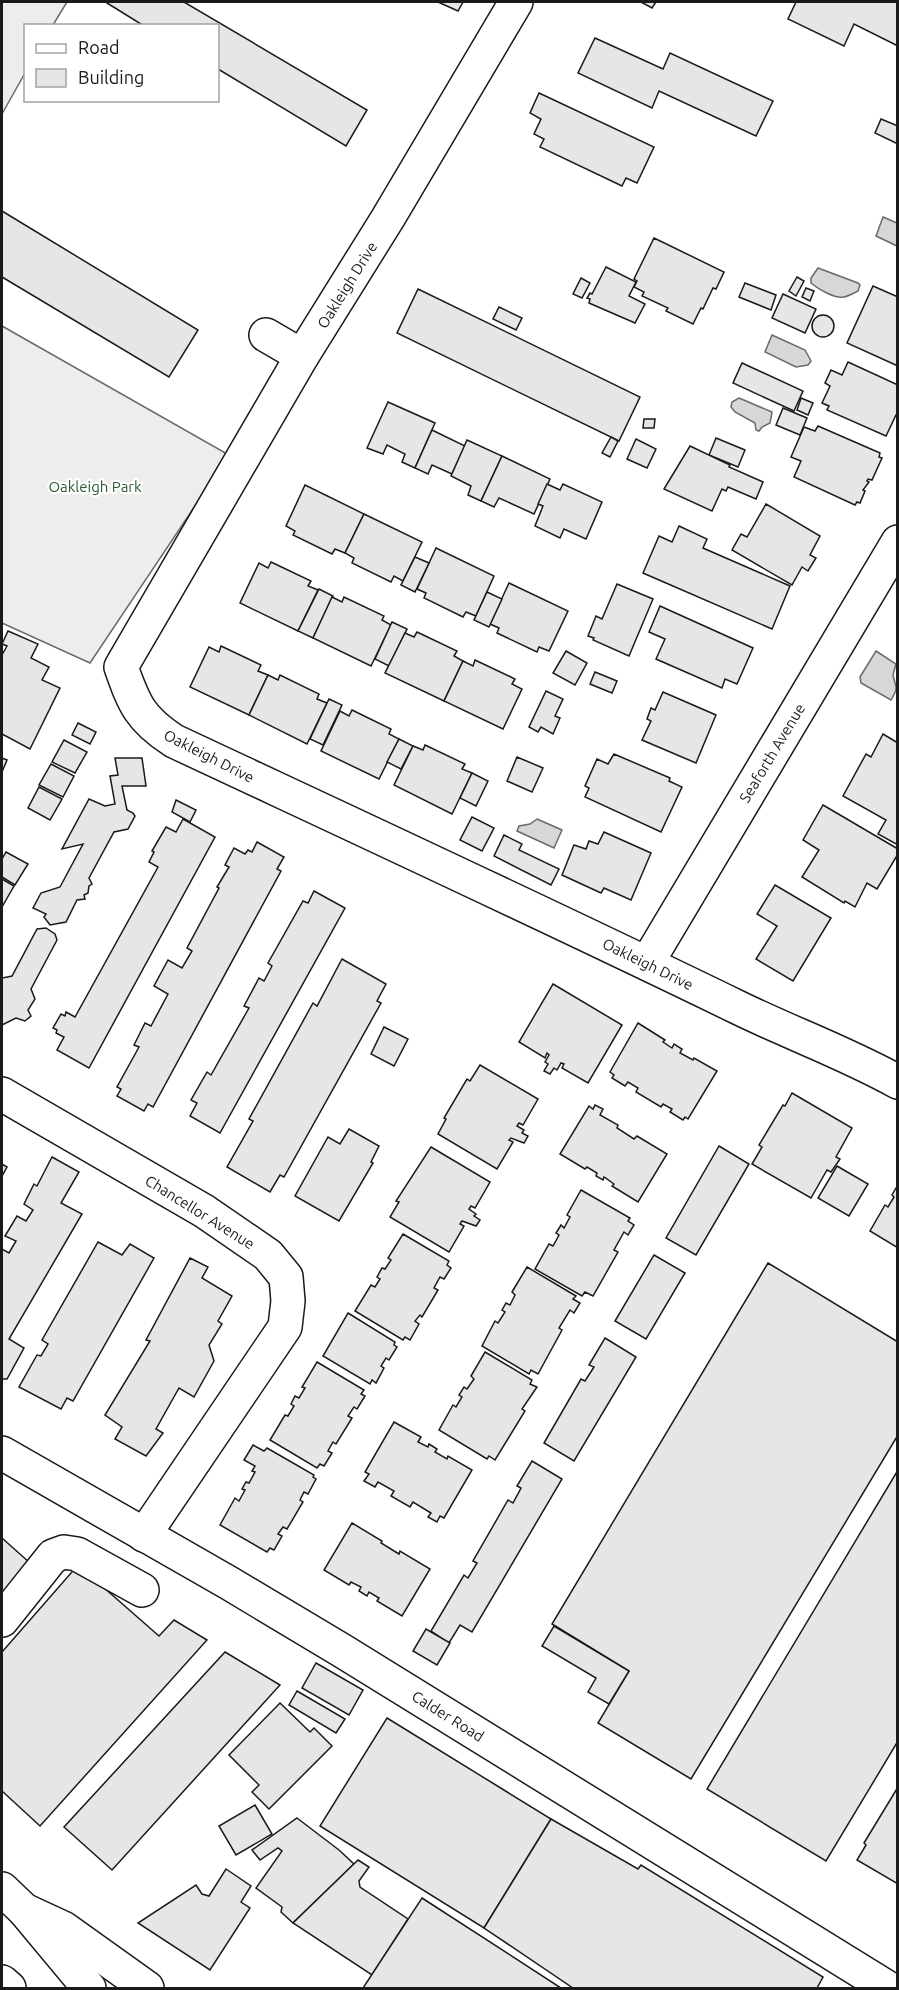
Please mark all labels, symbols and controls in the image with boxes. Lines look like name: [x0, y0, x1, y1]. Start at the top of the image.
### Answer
legend: [24, 24, 219, 102]
text: Road: [78, 37, 120, 57]
text: Building: [78, 67, 144, 87]
street label: Oakleigh Drive: [314, 239, 380, 331]
park label: Oakleigh Park: [48, 478, 142, 495]
street label: Seaforth Avenue: [736, 700, 808, 806]
street label: Oakleigh Drive: [161, 726, 257, 786]
street label: Oakleigh Drive: [600, 935, 696, 993]
street label: Chancellor Avenue: [142, 1172, 258, 1252]
street label: Calder Road: [409, 1687, 487, 1745]

